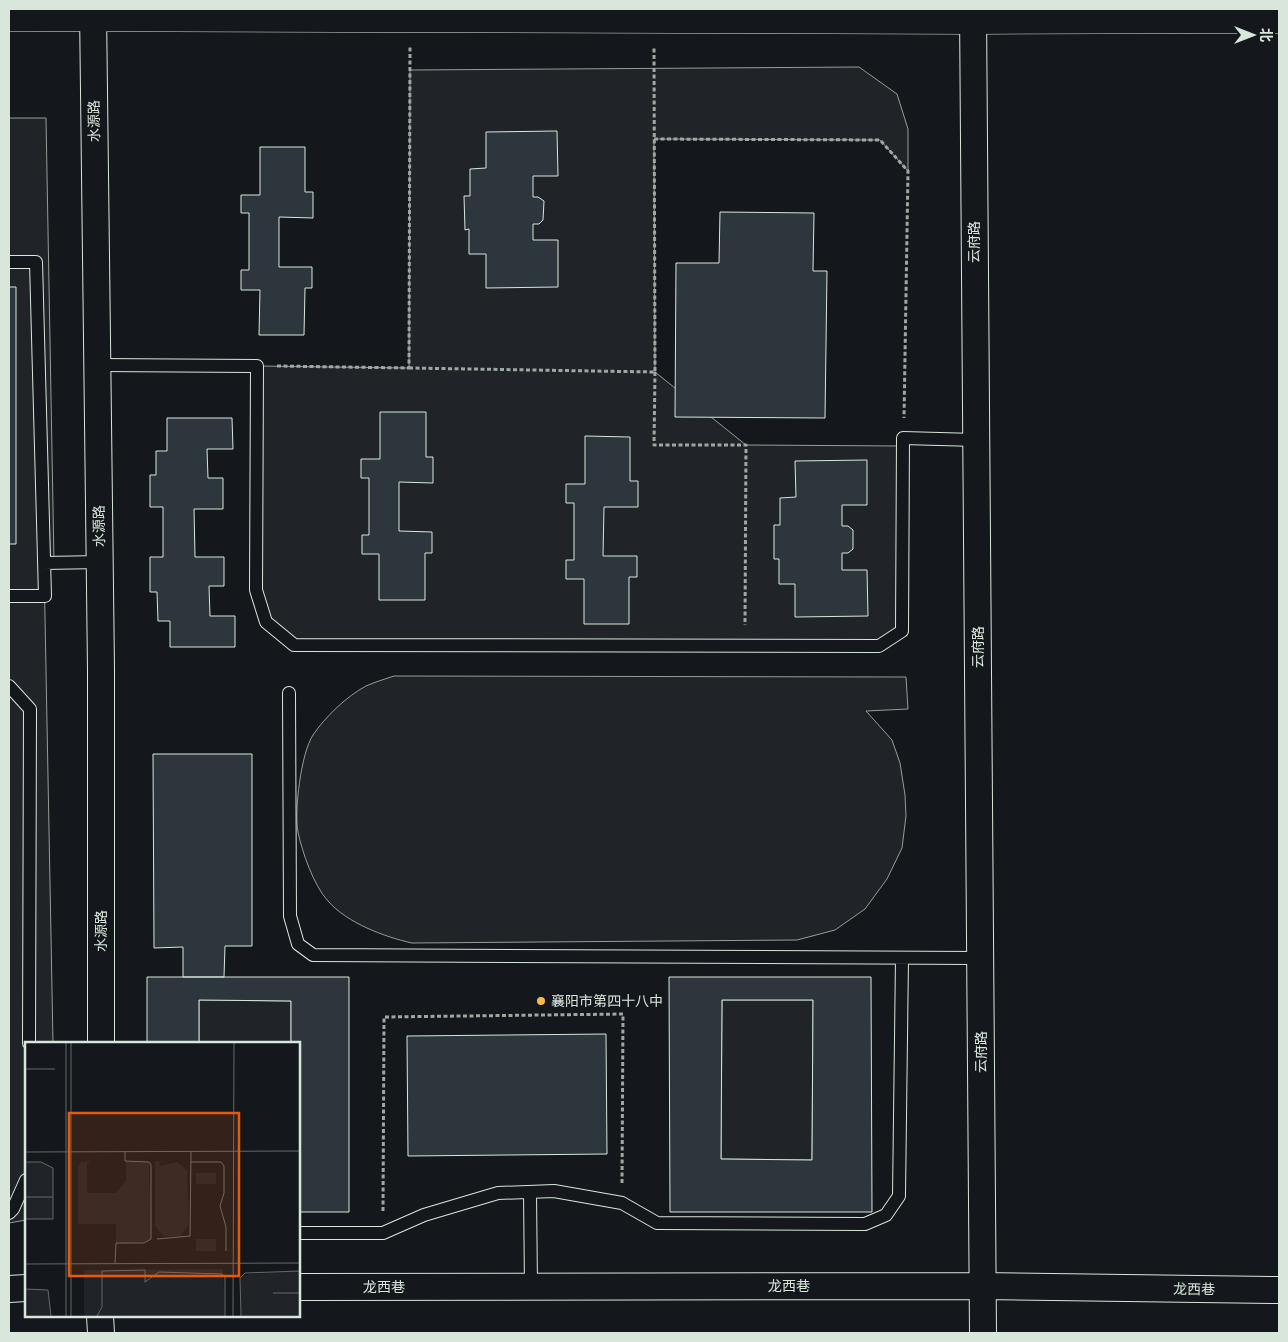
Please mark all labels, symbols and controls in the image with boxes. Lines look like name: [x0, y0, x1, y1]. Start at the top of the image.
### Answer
north arrow: [1228, 10, 1278, 60]
text: 北: [1257, 28, 1274, 42]
street label: 水源路: [86, 100, 103, 142]
street label: 云府路: [966, 221, 983, 263]
street label: 水源路: [91, 505, 108, 547]
street label: 云府路: [970, 626, 987, 668]
street label: 水源路: [93, 910, 110, 952]
place label: 襄阳市第四十八中: [551, 993, 663, 1010]
marker: 襄阳市第四十八中: [535, 995, 547, 1007]
street label: 云府路: [973, 1031, 990, 1073]
inset map: [25, 1042, 300, 1317]
street label: 龙西巷: [768, 1278, 810, 1295]
street label: 龙西巷: [363, 1279, 405, 1296]
street label: 龙西巷: [1173, 1281, 1215, 1298]

